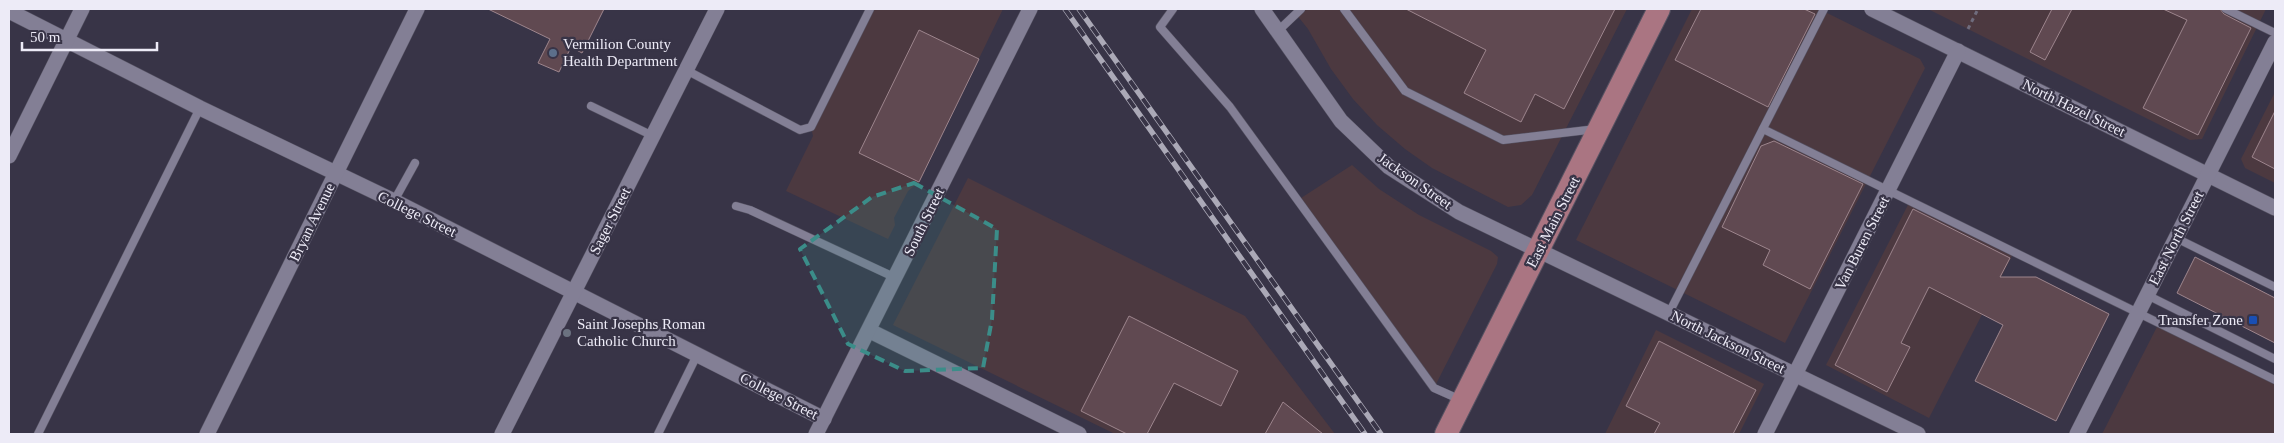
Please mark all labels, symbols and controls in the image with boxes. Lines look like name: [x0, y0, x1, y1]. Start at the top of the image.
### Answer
scale bar: [22, 20, 158, 52]
text: 50 m: [30, 29, 61, 45]
place label: Vermilion County Health Department: [563, 36, 678, 69]
marker: Vermilion County Health Department: [547, 47, 559, 59]
street label: North Hazel Street: [2020, 76, 2129, 140]
street label: Jackson Street: [1375, 150, 1456, 213]
street label: East Main Street: [1523, 173, 1583, 270]
street label: Bryan Avenue: [286, 180, 338, 264]
street label: Sager Street: [586, 184, 634, 257]
street label: South Street: [901, 185, 948, 259]
street label: College Street: [375, 188, 460, 240]
street label: East North Street: [2145, 188, 2207, 288]
street label: Van Buren Street: [1832, 193, 1893, 292]
street label: North Jackson Street: [1668, 307, 1788, 377]
place label: Transfer Zone: [2158, 312, 2243, 328]
marker: Transfer Zone: [2247, 314, 2259, 326]
place label: Saint Josephs Roman Catholic Church: [577, 316, 706, 349]
marker: Saint Josephs Roman Catholic Church: [561, 327, 573, 339]
street label: College Street: [737, 369, 821, 423]

